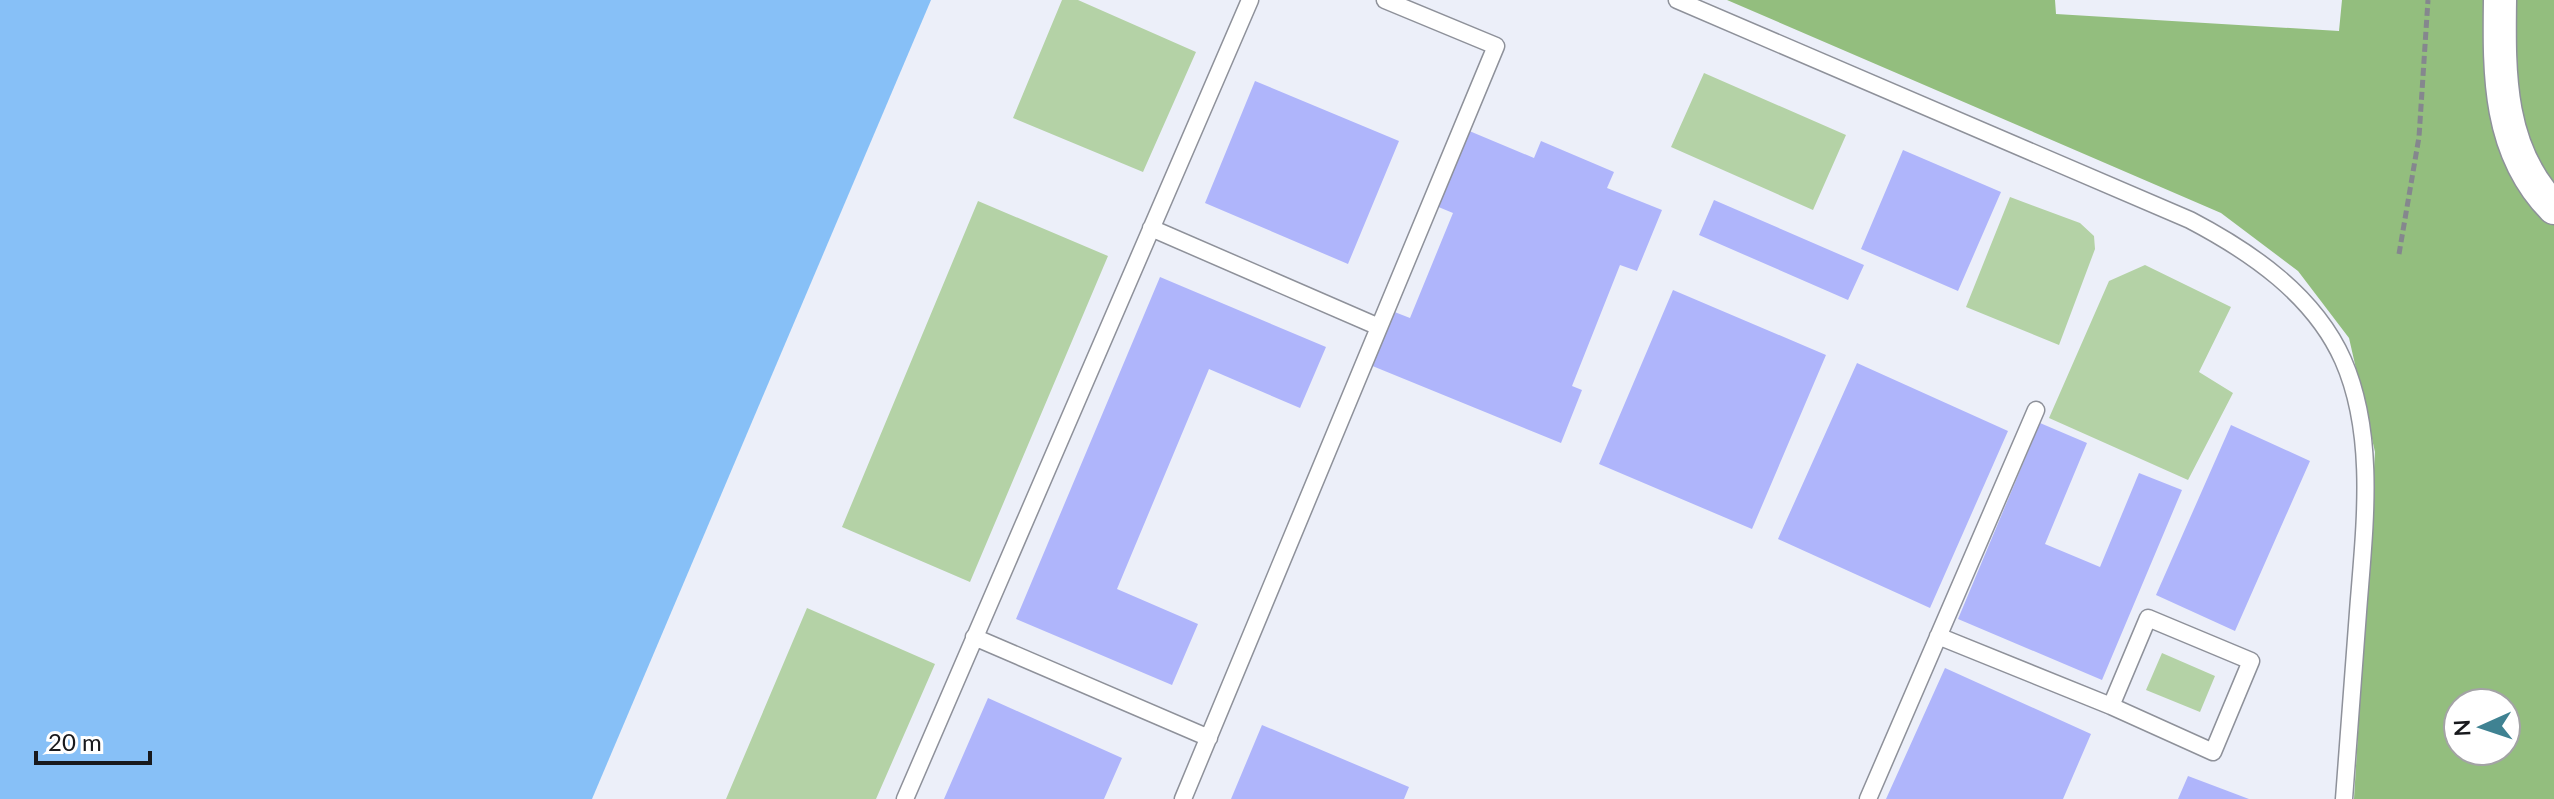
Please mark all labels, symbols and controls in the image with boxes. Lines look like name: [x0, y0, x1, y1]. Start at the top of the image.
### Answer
north arrow: [2442, 687, 2522, 767]
scale bar: [36, 715, 150, 765]
text: N: [2448, 719, 2475, 737]
text: 20 m: [48, 727, 102, 756]

